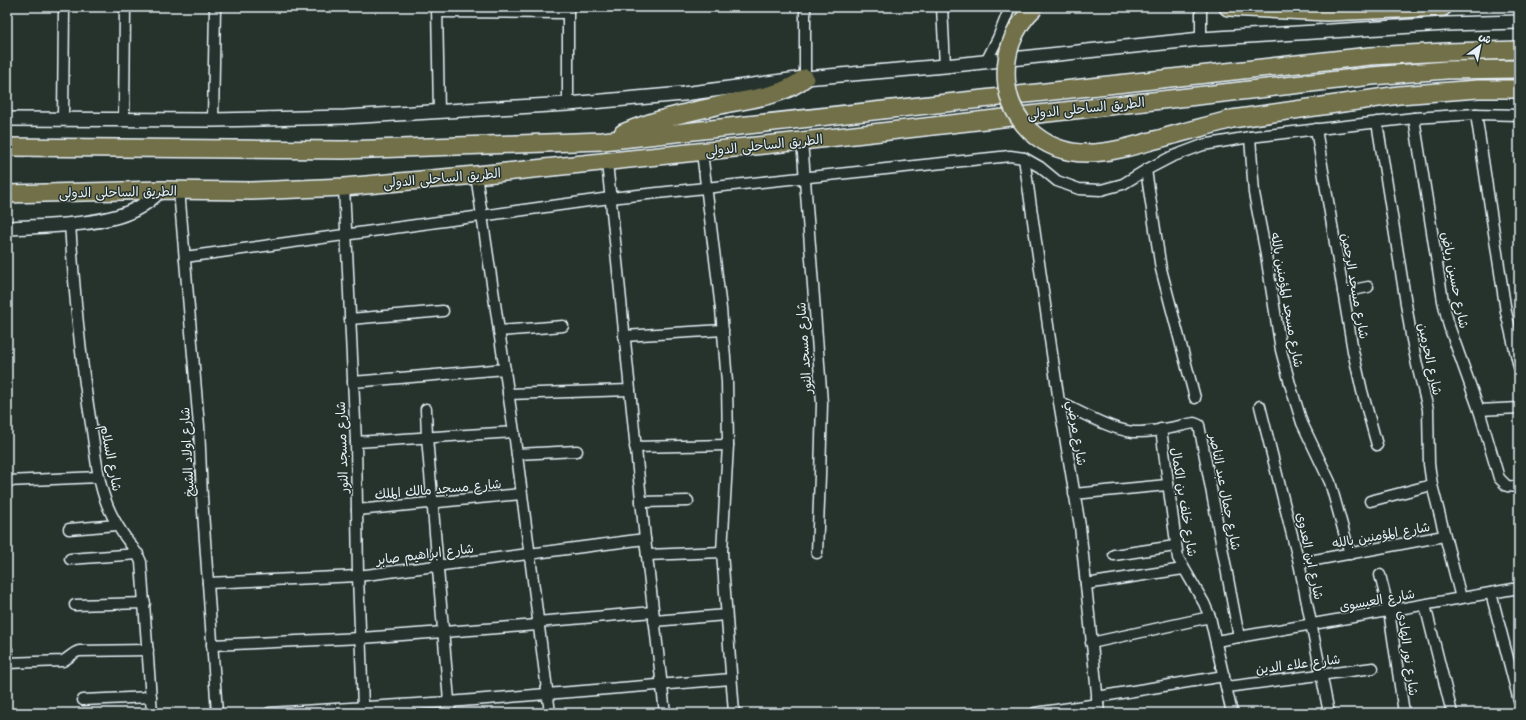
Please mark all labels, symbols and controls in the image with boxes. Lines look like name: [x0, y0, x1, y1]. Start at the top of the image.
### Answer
north arrow: [1460, 26, 1500, 66]
text: ش: [1477, 29, 1494, 47]
street label: الطريق الساحلى الدولى: [1027, 94, 1146, 124]
street label: الطريق الساحلى الدولى: [705, 131, 824, 161]
street label: الطريق الساحلى الدولى: [383, 165, 502, 193]
street label: الطريق الساحلى الدولى: [59, 183, 177, 203]
street label: شارع حسين رياض: [1436, 230, 1472, 330]
street label: شارع مسجد المؤمنين بالله: [1266, 231, 1306, 369]
street label: شارع مسجد الرحمن: [1336, 232, 1372, 340]
street label: شارع مسجد النور: [793, 302, 817, 395]
street label: شارع الحرمين: [1413, 322, 1445, 397]
street label: شارع مرضي: [1061, 399, 1090, 467]
street label: شارع مسجد النور: [333, 401, 353, 494]
street label: شارع اولاد الشيخ: [177, 407, 199, 497]
street label: شارع السلام: [94, 424, 125, 493]
street label: شارع جمال عبد الناصر: [1204, 432, 1244, 552]
street label: شارع خلف بن الكمال: [1166, 446, 1200, 558]
street label: شارع مسجد مالك الملك: [374, 476, 502, 504]
street label: شارع ابن العدوى: [1291, 511, 1327, 601]
street label: شارع المؤمنين بالله: [1331, 519, 1432, 553]
street label: شارع ابراهيم صابر: [374, 541, 475, 571]
street label: شارع العيسوى: [1338, 586, 1416, 616]
street label: شارع نور الهادى: [1393, 609, 1421, 697]
street label: شارع علاء الدين: [1255, 651, 1341, 679]

